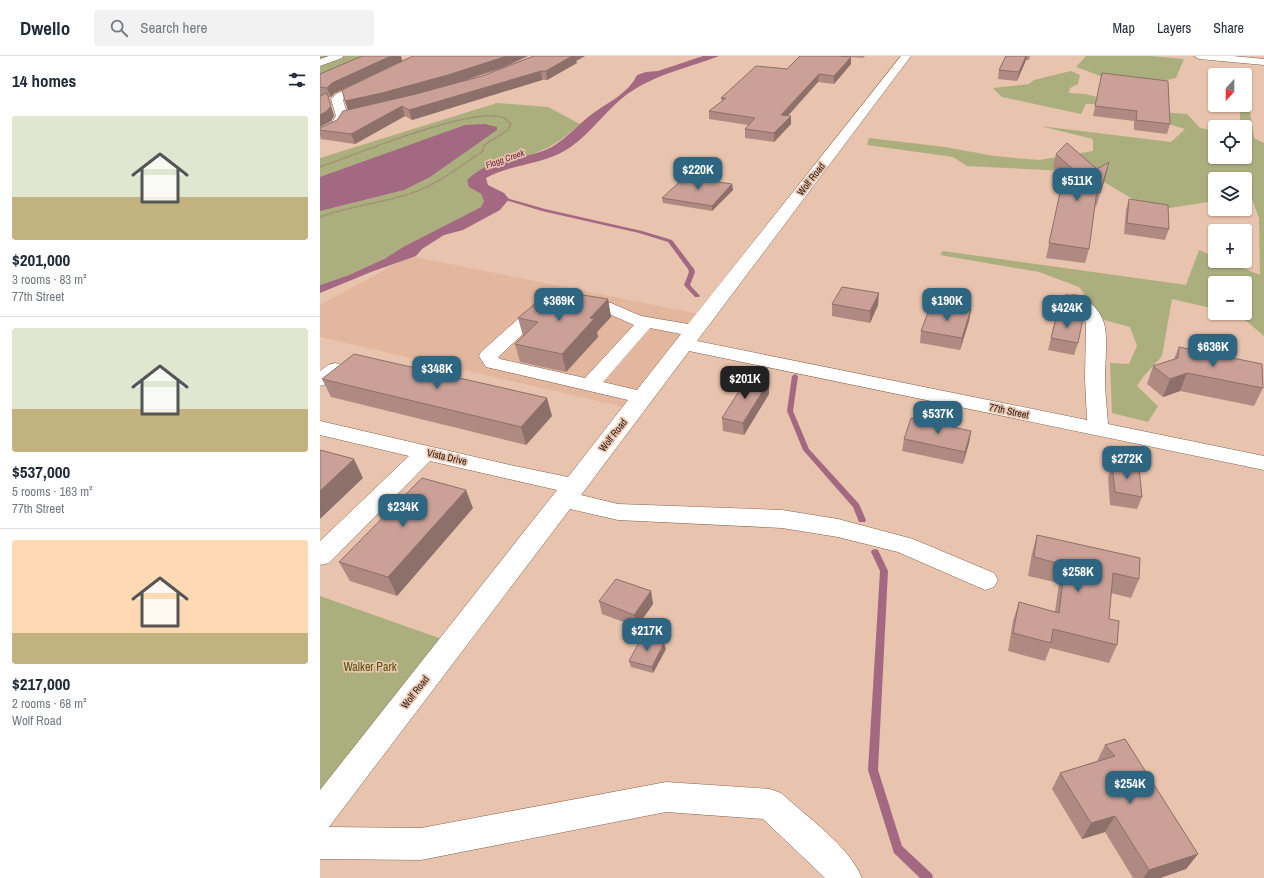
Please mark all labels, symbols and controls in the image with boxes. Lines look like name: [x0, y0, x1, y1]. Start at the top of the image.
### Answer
search box: [94, 10, 374, 46]
text: Dwello: [20, 15, 70, 41]
icon: search: [108, 17, 130, 39]
text: Search here: [140, 17, 207, 38]
text: Map: [1113, 19, 1135, 37]
text: Layers: [1157, 19, 1191, 37]
text: Share: [1213, 19, 1244, 37]
north arrow: [1208, 68, 1252, 112]
map controls: [1208, 68, 1252, 320]
text: 14 homes: [12, 69, 76, 92]
icon: filters: [286, 69, 308, 91]
button: locate: [1208, 120, 1252, 164]
icon: home: [124, 142, 196, 214]
water label: Flagg Creek: [484, 147, 526, 171]
pin: $220K: [670, 157, 726, 191]
street label: Wolf Road: [794, 160, 828, 198]
text: $220K: [682, 161, 714, 178]
pin: $511K: [1049, 168, 1105, 202]
text: $511K: [1062, 172, 1092, 189]
button: layers: [1208, 172, 1252, 216]
button: +: [1208, 224, 1252, 268]
text: $201,000: [12, 248, 70, 271]
text: 3 rooms · 83 m²: [12, 271, 87, 288]
button: −: [1208, 276, 1252, 320]
text: 77th Street: [12, 288, 64, 305]
pin: $369K: [531, 288, 587, 322]
pin: $190K: [919, 288, 975, 322]
text: $369K: [543, 292, 575, 309]
text: $190K: [931, 292, 963, 309]
pin: $424K: [1039, 295, 1095, 329]
text: $424K: [1051, 299, 1083, 316]
pin: $636K: [1185, 334, 1241, 368]
text: $636K: [1197, 338, 1229, 355]
icon: home: [124, 354, 196, 426]
pin: $348K: [409, 356, 465, 390]
text: $348K: [421, 360, 453, 377]
pin: $201K: [717, 366, 773, 400]
text: $201K: [729, 370, 761, 387]
street label: 77th Street: [988, 400, 1031, 422]
pin: $537K: [910, 401, 966, 435]
text: $537K: [922, 405, 954, 422]
street label: Wolf Road: [596, 416, 630, 454]
street label: Vista Drive: [426, 446, 469, 468]
pin: $272K: [1099, 446, 1155, 480]
text: $272K: [1111, 450, 1143, 467]
text: $537,000: [12, 460, 70, 483]
text: 5 rooms · 163 m²: [12, 483, 93, 500]
pin: $234K: [375, 494, 431, 528]
text: $234K: [387, 498, 419, 515]
text: 77th Street: [12, 500, 64, 517]
pin: $258K: [1050, 559, 1106, 593]
text: $258K: [1062, 563, 1094, 580]
icon: home: [124, 566, 196, 638]
pin: $217K: [619, 618, 675, 652]
text: $217K: [631, 622, 663, 639]
park label: Walker Park: [343, 659, 397, 675]
text: $217,000: [12, 672, 70, 695]
street label: Wolf Road: [398, 673, 432, 711]
text: 2 rooms · 68 m²: [12, 695, 87, 712]
text: Wolf Road: [12, 712, 62, 729]
pin: $254K: [1102, 771, 1158, 805]
text: $254K: [1114, 775, 1146, 792]

